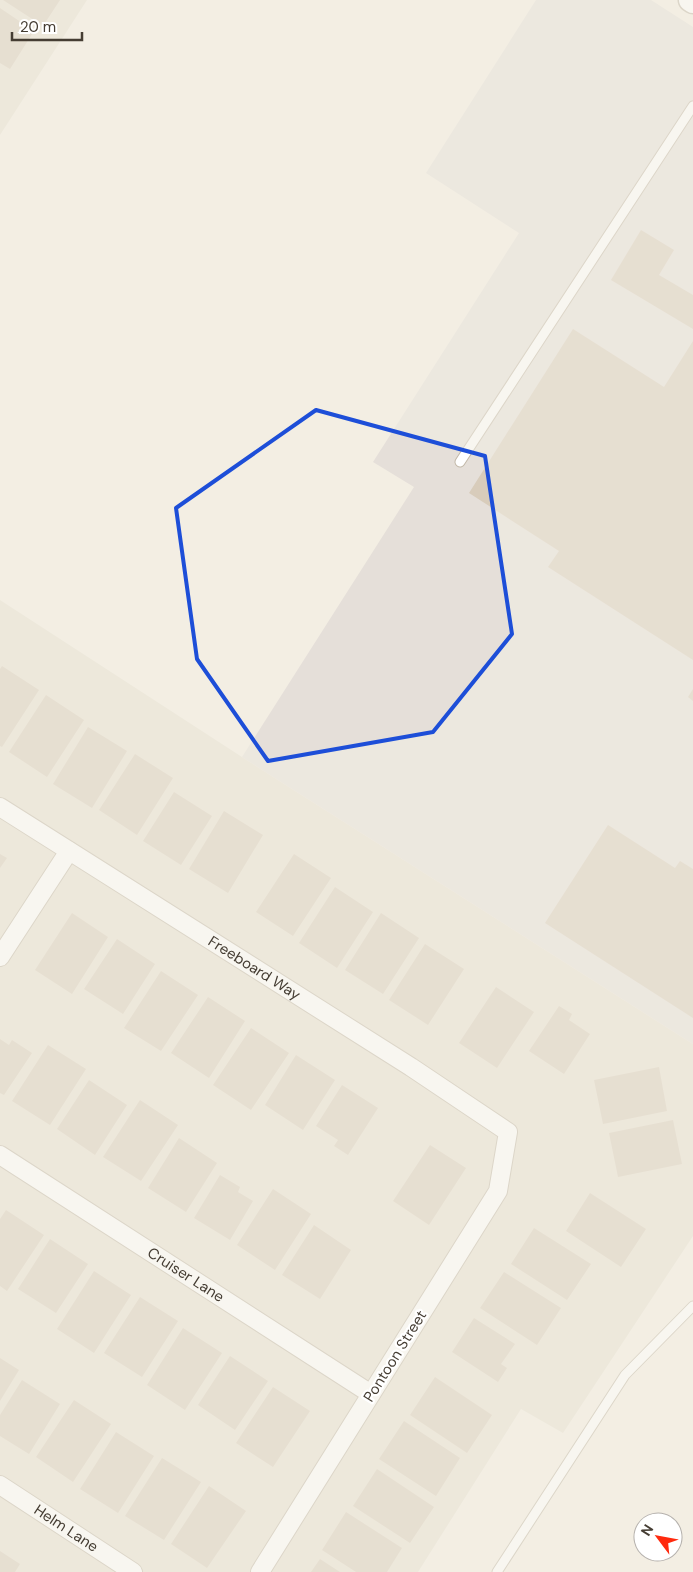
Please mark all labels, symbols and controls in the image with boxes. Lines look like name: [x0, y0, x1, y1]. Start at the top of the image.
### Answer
scale bar: [12, 10, 82, 42]
text: 20 m: [20, 17, 56, 37]
street label: Freeboard Way: [204, 931, 305, 1005]
street label: Cruiser Lane: [144, 1243, 228, 1307]
street label: Pontoon Street: [359, 1306, 431, 1406]
street label: Helm Lane: [30, 1500, 102, 1557]
north arrow: [633, 1512, 683, 1562]
text: N: [637, 1521, 657, 1539]

